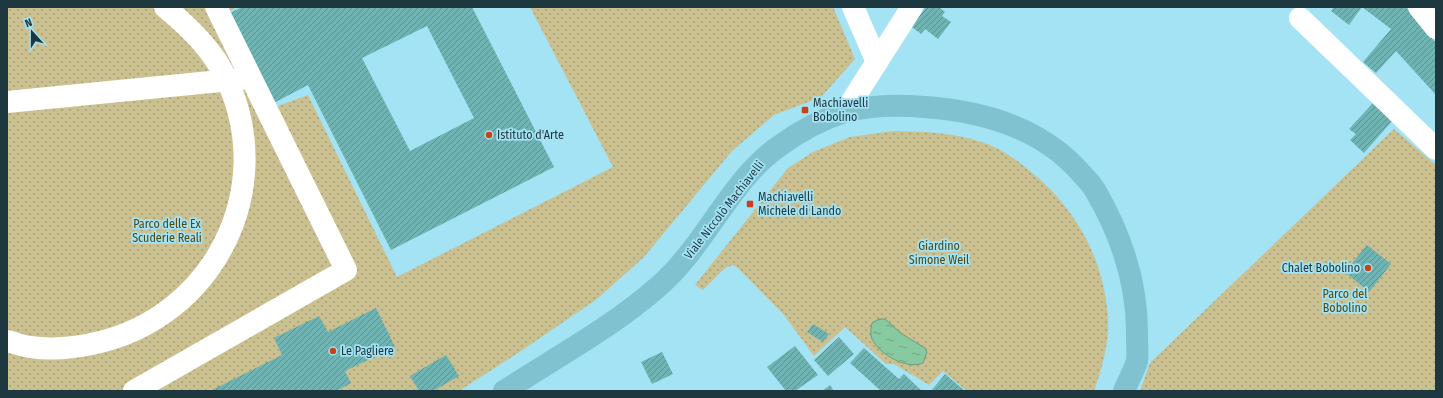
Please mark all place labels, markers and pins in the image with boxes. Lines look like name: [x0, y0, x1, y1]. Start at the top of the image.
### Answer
place label: Machiavelli Bobolino: [813, 96, 868, 124]
marker: Machiavelli Bobolino: [800, 105, 810, 115]
place label: Istituto d'Arte: [497, 128, 564, 142]
marker: Istituto d'Arte: [484, 130, 494, 140]
place label: Machiavelli Michele di Lando: [758, 190, 841, 218]
marker: Machiavelli Michele di Lando: [745, 199, 755, 209]
place label: Chalet Bobolino: [1282, 261, 1360, 275]
marker: Chalet Bobolino: [1363, 263, 1373, 273]
place label: Le Pagliere: [341, 344, 394, 358]
marker: Le Pagliere: [328, 346, 338, 356]

